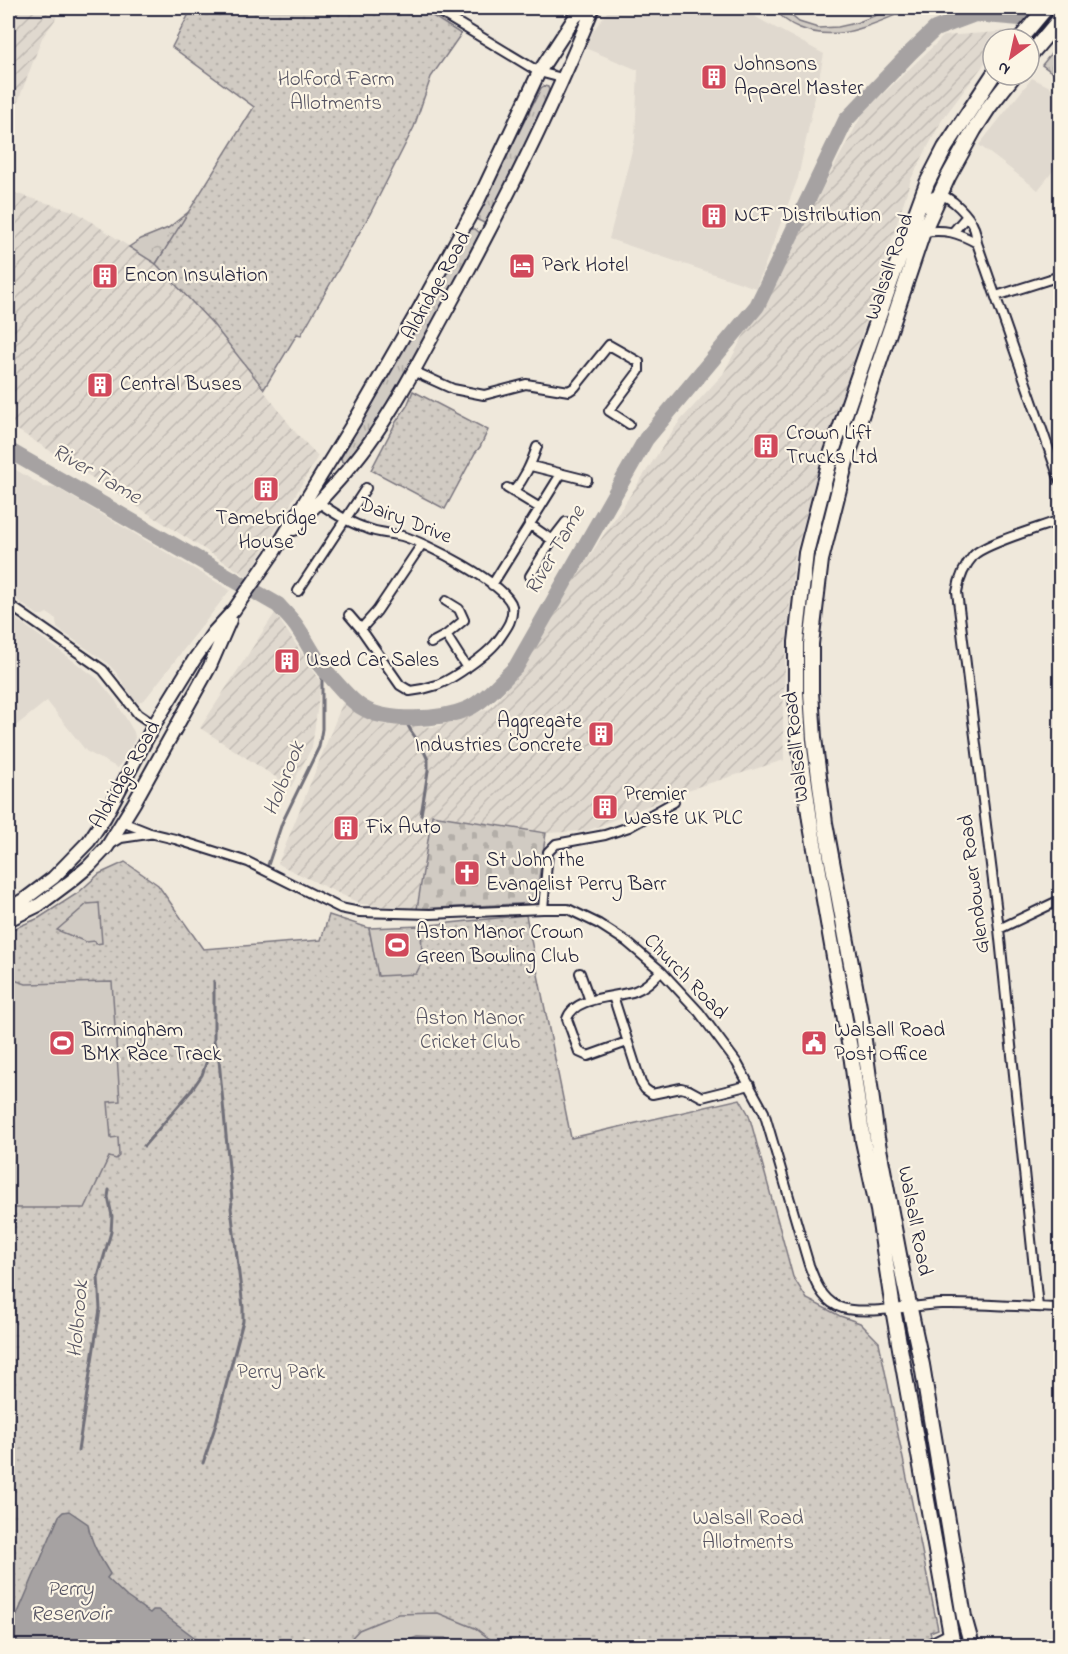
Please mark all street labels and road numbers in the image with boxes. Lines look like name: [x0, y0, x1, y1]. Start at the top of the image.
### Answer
street label: Walsall Road: [858, 209, 922, 324]
street label: Aldridge Road: [395, 226, 481, 347]
street label: Dairy Drive: [352, 489, 457, 555]
street label: Walsall Road: [776, 690, 818, 804]
street label: Aldridge Road: [83, 715, 171, 836]
street label: Glendower Road: [952, 813, 998, 955]
street label: Church Road: [636, 927, 734, 1027]
street label: Walsall Road: [889, 1164, 939, 1279]

